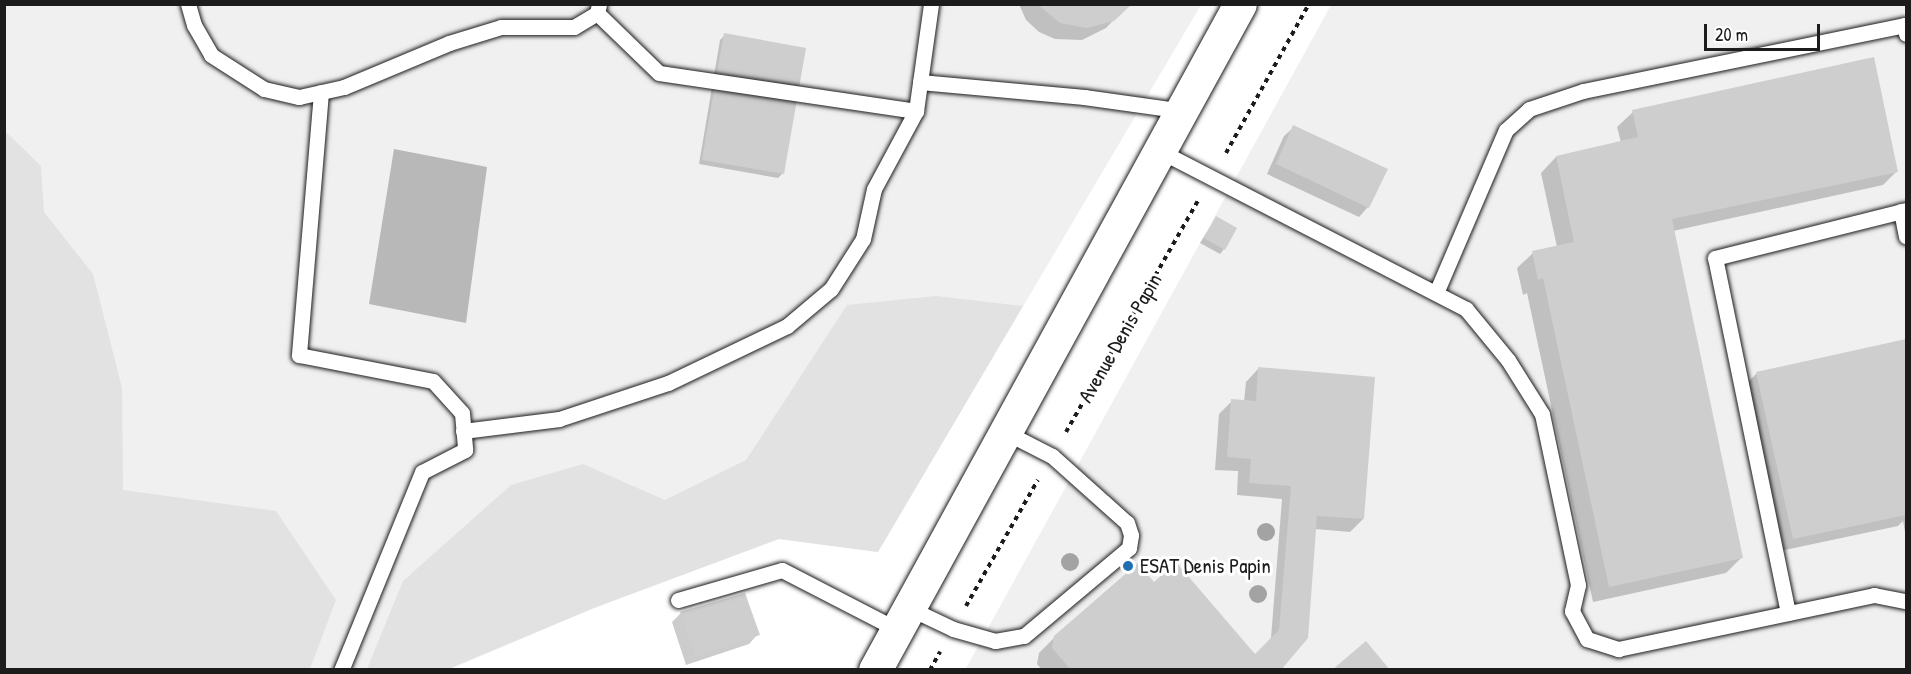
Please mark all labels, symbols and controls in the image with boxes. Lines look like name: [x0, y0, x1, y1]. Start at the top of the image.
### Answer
scale bar: [1707, 12, 1822, 50]
text: 20 m: [1715, 22, 1748, 47]
street label: Avenue Denis Papin: [1073, 269, 1167, 407]
place label: ESAT Denis Papin: [1140, 553, 1271, 579]
marker: ESAT Denis Papin: [1121, 559, 1135, 573]

